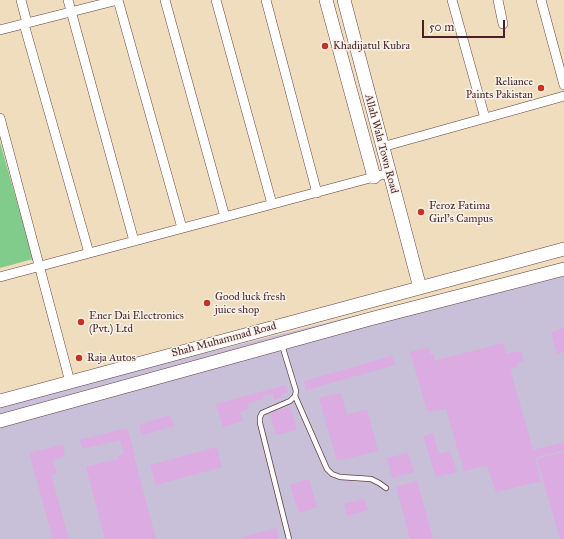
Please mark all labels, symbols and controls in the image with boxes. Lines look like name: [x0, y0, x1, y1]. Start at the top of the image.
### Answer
scale bar: [424, 12, 507, 38]
text: 50 m: [429, 20, 454, 34]
place label: Khadijatul Kubra: [333, 39, 410, 53]
marker: Khadijatul Kubra: [320, 41, 330, 51]
place label: Reliance Paints Pakistan: [466, 75, 533, 101]
marker: Reliance Paints Pakistan: [536, 83, 546, 93]
street label: Allah Wala Town Road: [361, 93, 401, 195]
place label: Feroz Fatima Girl's Campus: [429, 199, 493, 225]
marker: Feroz Fatima Girl's Campus: [416, 207, 426, 217]
place label: Good luck fresh juice shop: [215, 290, 286, 316]
marker: Good luck fresh juice shop: [202, 298, 212, 308]
place label: Ener Dai Electronics (Pvt.) Ltd: [89, 309, 184, 335]
marker: Ener Dai Electronics (Pvt.) Ltd: [76, 317, 86, 327]
street label: Shah Muhammad Road: [170, 320, 278, 360]
place label: Raja Autos: [87, 351, 136, 365]
marker: Raja Autos: [74, 353, 84, 363]

